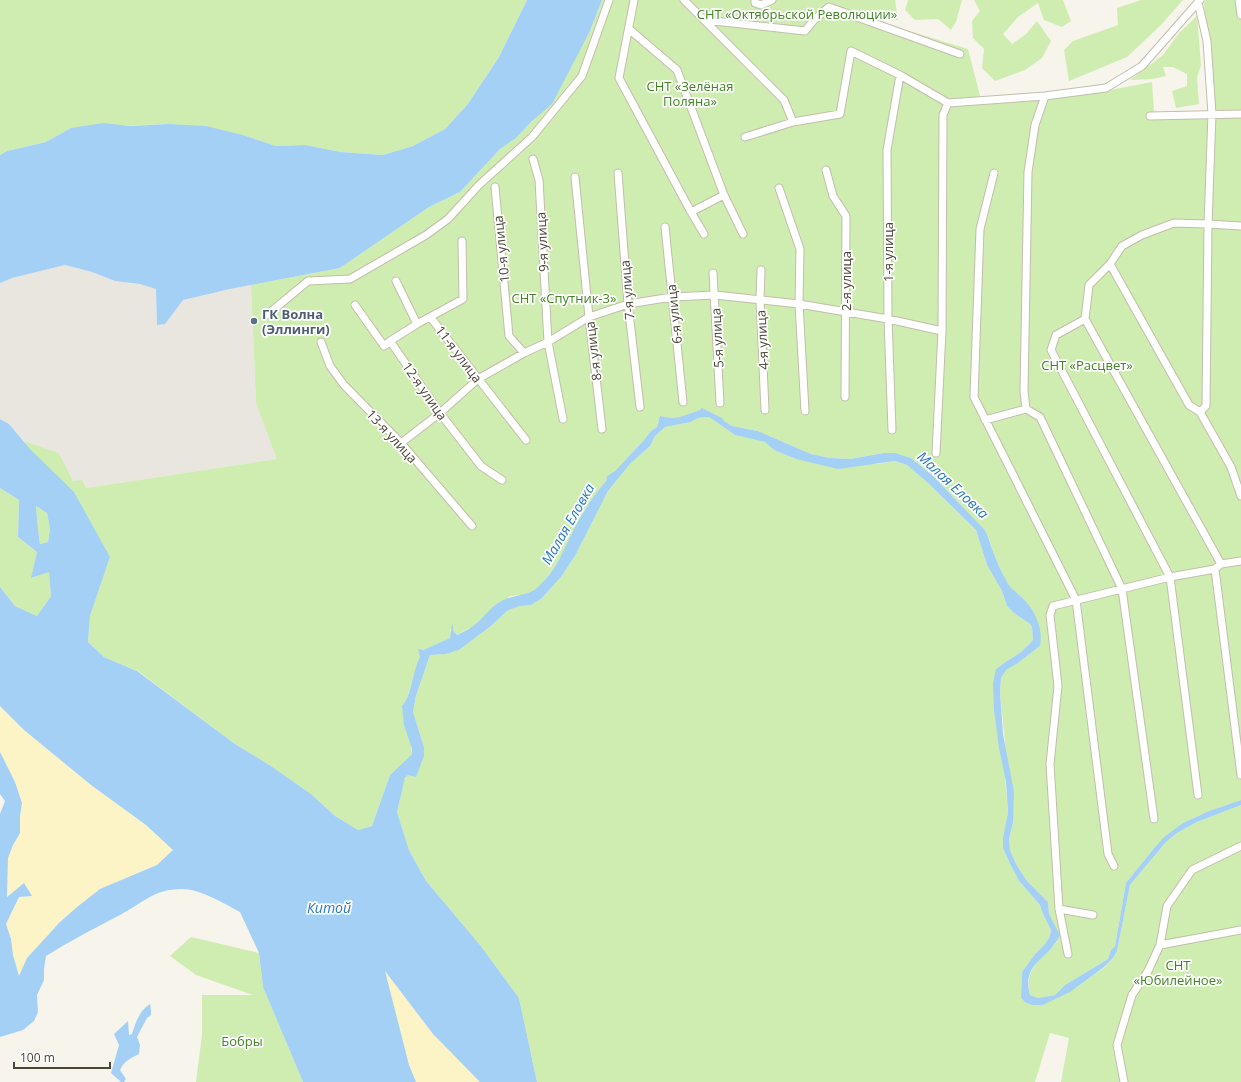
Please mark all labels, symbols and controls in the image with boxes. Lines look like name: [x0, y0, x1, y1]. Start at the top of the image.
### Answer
park label: СНТ «Октябрьской Революции»: [697, 5, 897, 23]
park label: СНТ «Зелёная Поляна»: [646, 77, 734, 110]
street label: 9-я улица: [531, 212, 553, 272]
street label: 10-я улица: [489, 215, 513, 283]
street label: 1-я улица: [879, 222, 897, 282]
street label: 2-я улица: [837, 251, 855, 311]
street label: 7-я улица: [615, 259, 639, 321]
street label: 6-я улица: [662, 283, 686, 345]
park label: СНТ «Спутник-3»: [512, 289, 616, 307]
place label: ГК Волна (Эллинги): [262, 305, 330, 338]
street label: 5-я улица: [706, 308, 728, 368]
street label: 4-я улица: [751, 310, 773, 370]
marker: ГК Волна (Эллинги): [249, 316, 259, 326]
street label: 8-я улица: [580, 320, 606, 382]
street label: 11-я улица: [432, 322, 486, 386]
park label: СНТ «Расцвет»: [1041, 356, 1133, 374]
street label: 12-я улица: [398, 358, 452, 424]
street label: 13-я улица: [363, 405, 421, 467]
water label: Малая Еловка: [914, 447, 993, 523]
water label: Малая Еловка: [537, 480, 599, 568]
water label: Китой: [307, 898, 351, 917]
park label: СНТ «Юбилейное»: [1134, 956, 1222, 989]
park label: Бобры: [221, 1032, 263, 1050]
scale bar: [14, 1044, 110, 1070]
text: 100 m: [20, 1049, 55, 1066]

